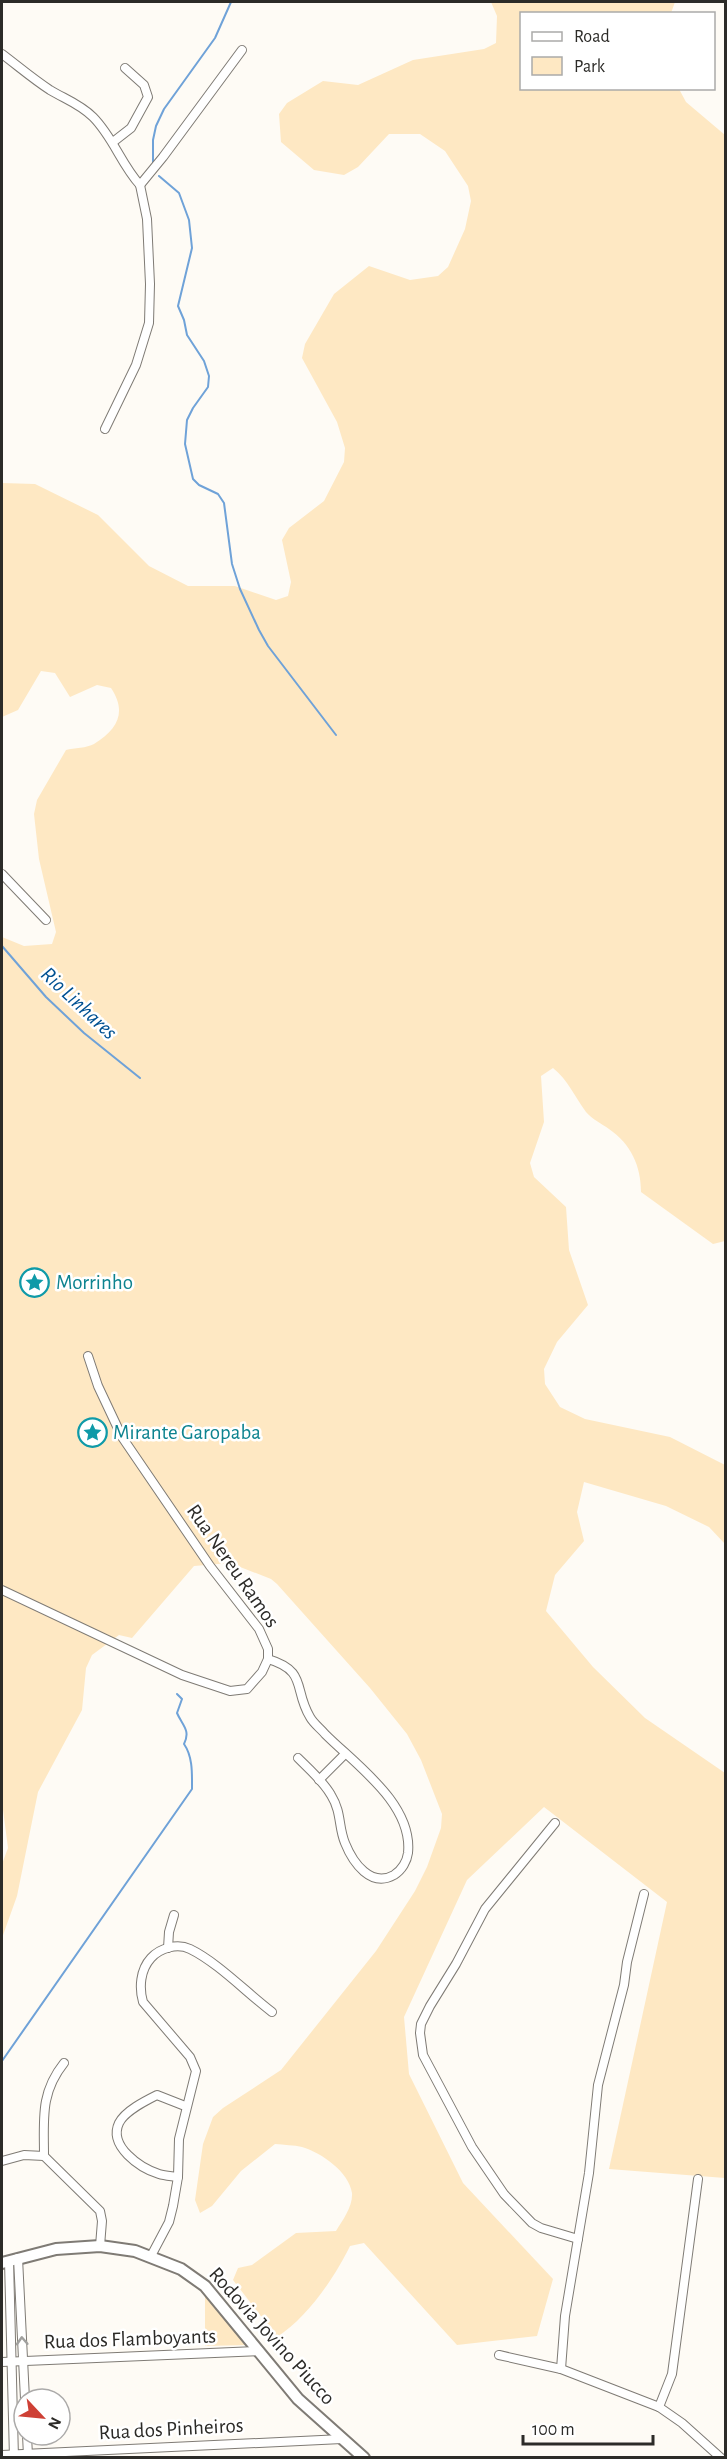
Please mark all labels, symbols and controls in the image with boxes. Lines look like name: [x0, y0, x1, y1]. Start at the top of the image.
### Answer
legend: [520, 12, 715, 90]
text: Road: [574, 28, 610, 46]
text: Park: [574, 58, 606, 76]
water label: Rio Linhares: [37, 963, 121, 1043]
place icon: Morrinho: [19, 1266, 51, 1298]
place label: Morrinho: [56, 1272, 133, 1293]
place icon: Mirante Garopaba: [76, 1416, 108, 1448]
place label: Mirante Garopaba: [113, 1422, 261, 1443]
street label: Rua Nereu Ramos: [183, 1501, 283, 1631]
street label: Rodovia Jovino Piucco: [205, 2263, 339, 2409]
street label: Rua dos Flamboyants: [44, 2325, 216, 2353]
one-way arrow: [16, 2336, 29, 2345]
north arrow: [12, 2387, 72, 2447]
scale bar: [523, 2408, 654, 2446]
text: N: [45, 2415, 64, 2432]
street label: Rua dos Pinheiros: [98, 2415, 244, 2443]
text: 100 m: [532, 2421, 575, 2439]

